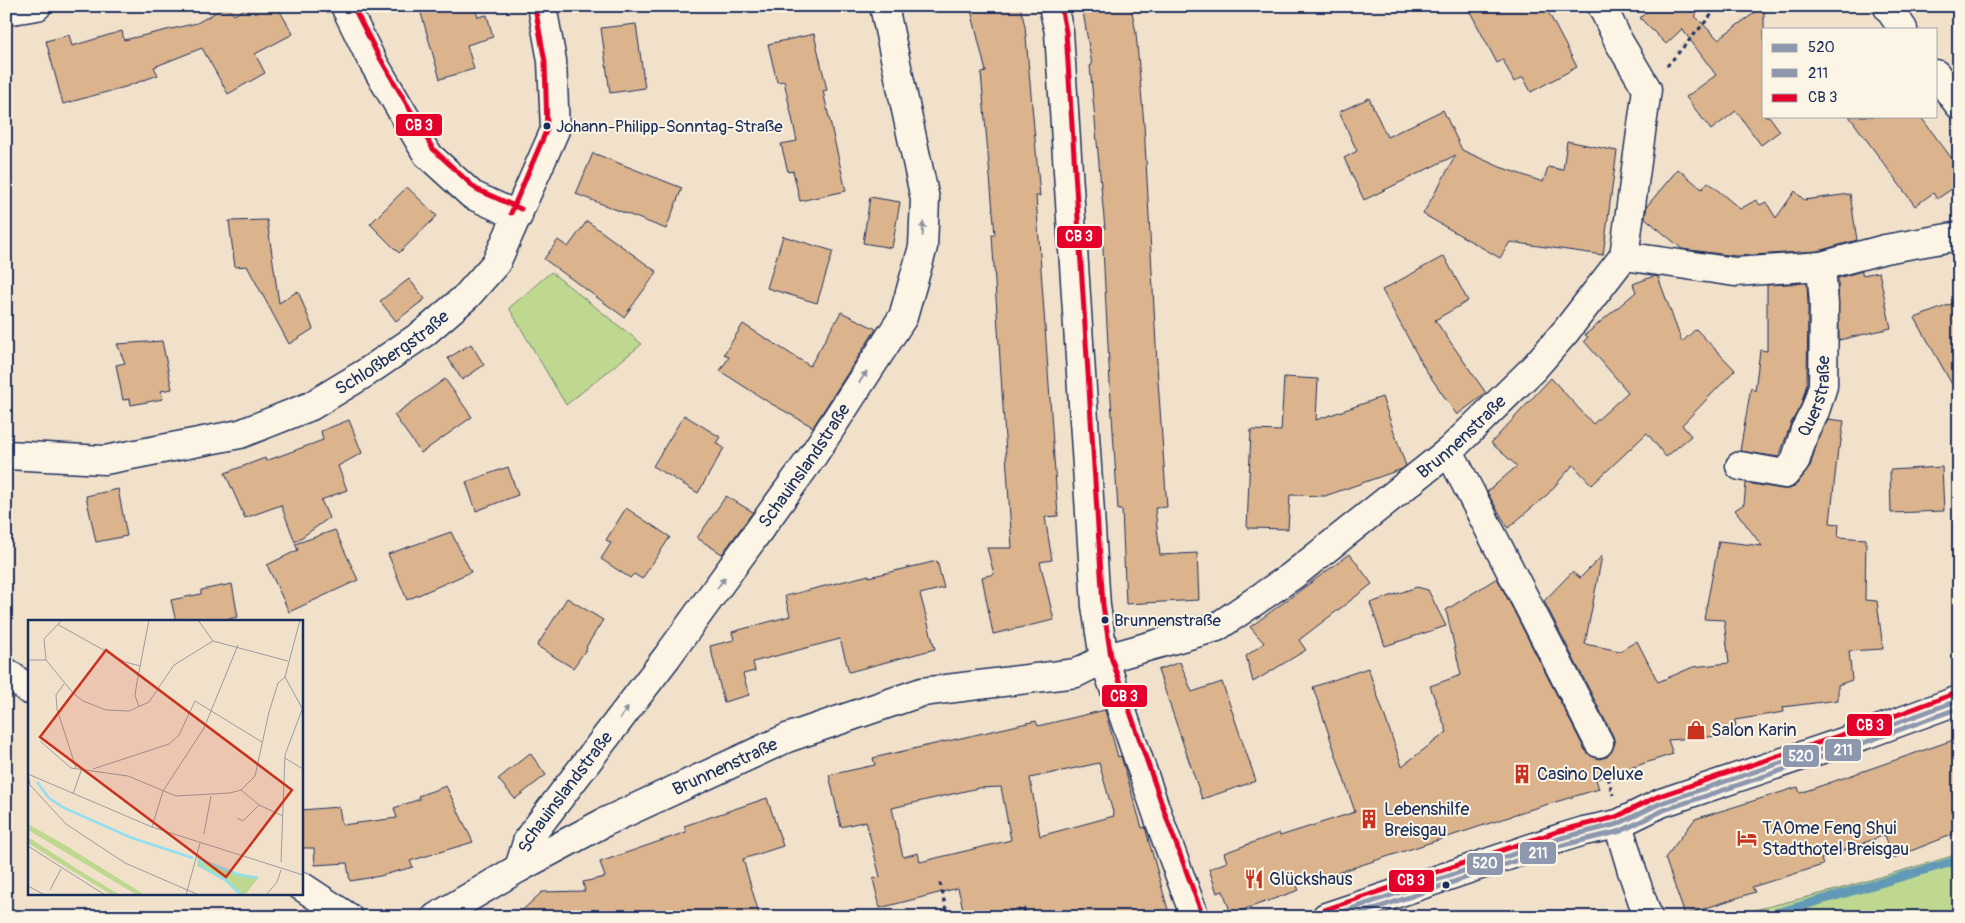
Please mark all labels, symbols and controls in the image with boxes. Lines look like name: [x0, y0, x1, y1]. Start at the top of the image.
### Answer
legend: [1762, 28, 1938, 118]
text: 520: [1808, 38, 1835, 57]
text: 211: [1808, 64, 1828, 83]
text: CB 3: [1808, 88, 1837, 107]
line badge: CB 3: [395, 113, 443, 137]
place label: Johann-Philipp-Sonntag-Straße: [556, 116, 783, 137]
text: CB 3: [405, 117, 433, 134]
marker: Johann-Philipp-Sonntag-Straße: [542, 121, 552, 131]
one-way arrow: [920, 221, 928, 237]
line badge: CB 3: [1056, 225, 1103, 249]
text: CB 3: [1065, 228, 1093, 245]
street label: Schloßbergstraße: [331, 305, 454, 401]
street label: Querstraße: [1793, 355, 1835, 439]
one-way arrow: [859, 371, 868, 384]
street label: Brunnenstraße: [1412, 390, 1511, 484]
street label: Schauinslandstraße: [754, 399, 856, 532]
one-way arrow: [716, 576, 726, 590]
place label: Brunnenstraße: [1114, 610, 1221, 631]
marker: Brunnenstraße: [1100, 615, 1110, 625]
inset map: [28, 620, 302, 896]
line badge: CB 3: [1101, 684, 1148, 708]
text: CB 3: [1110, 688, 1138, 705]
one-way arrow: [619, 706, 629, 720]
line badge: CB 3: [1846, 713, 1893, 737]
text: CB 3: [1856, 717, 1884, 734]
shop icon: Salon Karin: [1685, 719, 1707, 741]
place label: Salon Karin: [1711, 719, 1797, 742]
street label: Schauinslandstraße: [514, 727, 618, 855]
street label: Brunnenstraße: [669, 733, 781, 801]
line badge: 211: [1824, 738, 1862, 762]
text: 211: [1834, 742, 1852, 759]
line badge: 520: [1782, 744, 1820, 768]
text: 520: [1789, 748, 1814, 765]
building icon: Casino Deluxe: [1511, 763, 1533, 785]
place label: Casino Deluxe: [1537, 763, 1643, 786]
place label: Lebenshilfe Breisgau: [1384, 798, 1470, 842]
building icon: Lebenshilfe Breisgau: [1358, 808, 1380, 830]
place label: TAOme Feng Shui Stadthotel Breisgau: [1762, 817, 1909, 861]
hotel icon: TAOme Feng Shui Stadthotel Breisgau: [1736, 827, 1758, 849]
line badge: 211: [1519, 841, 1557, 865]
text: 211: [1529, 845, 1547, 862]
line badge: 520: [1466, 852, 1504, 876]
text: 520: [1473, 855, 1498, 872]
restaurant icon: Glückshaus: [1243, 868, 1265, 890]
place label: Glückshaus: [1269, 868, 1353, 891]
line badge: CB 3: [1388, 869, 1435, 893]
text: CB 3: [1397, 872, 1425, 889]
unlabelled marker: [1441, 880, 1451, 890]

